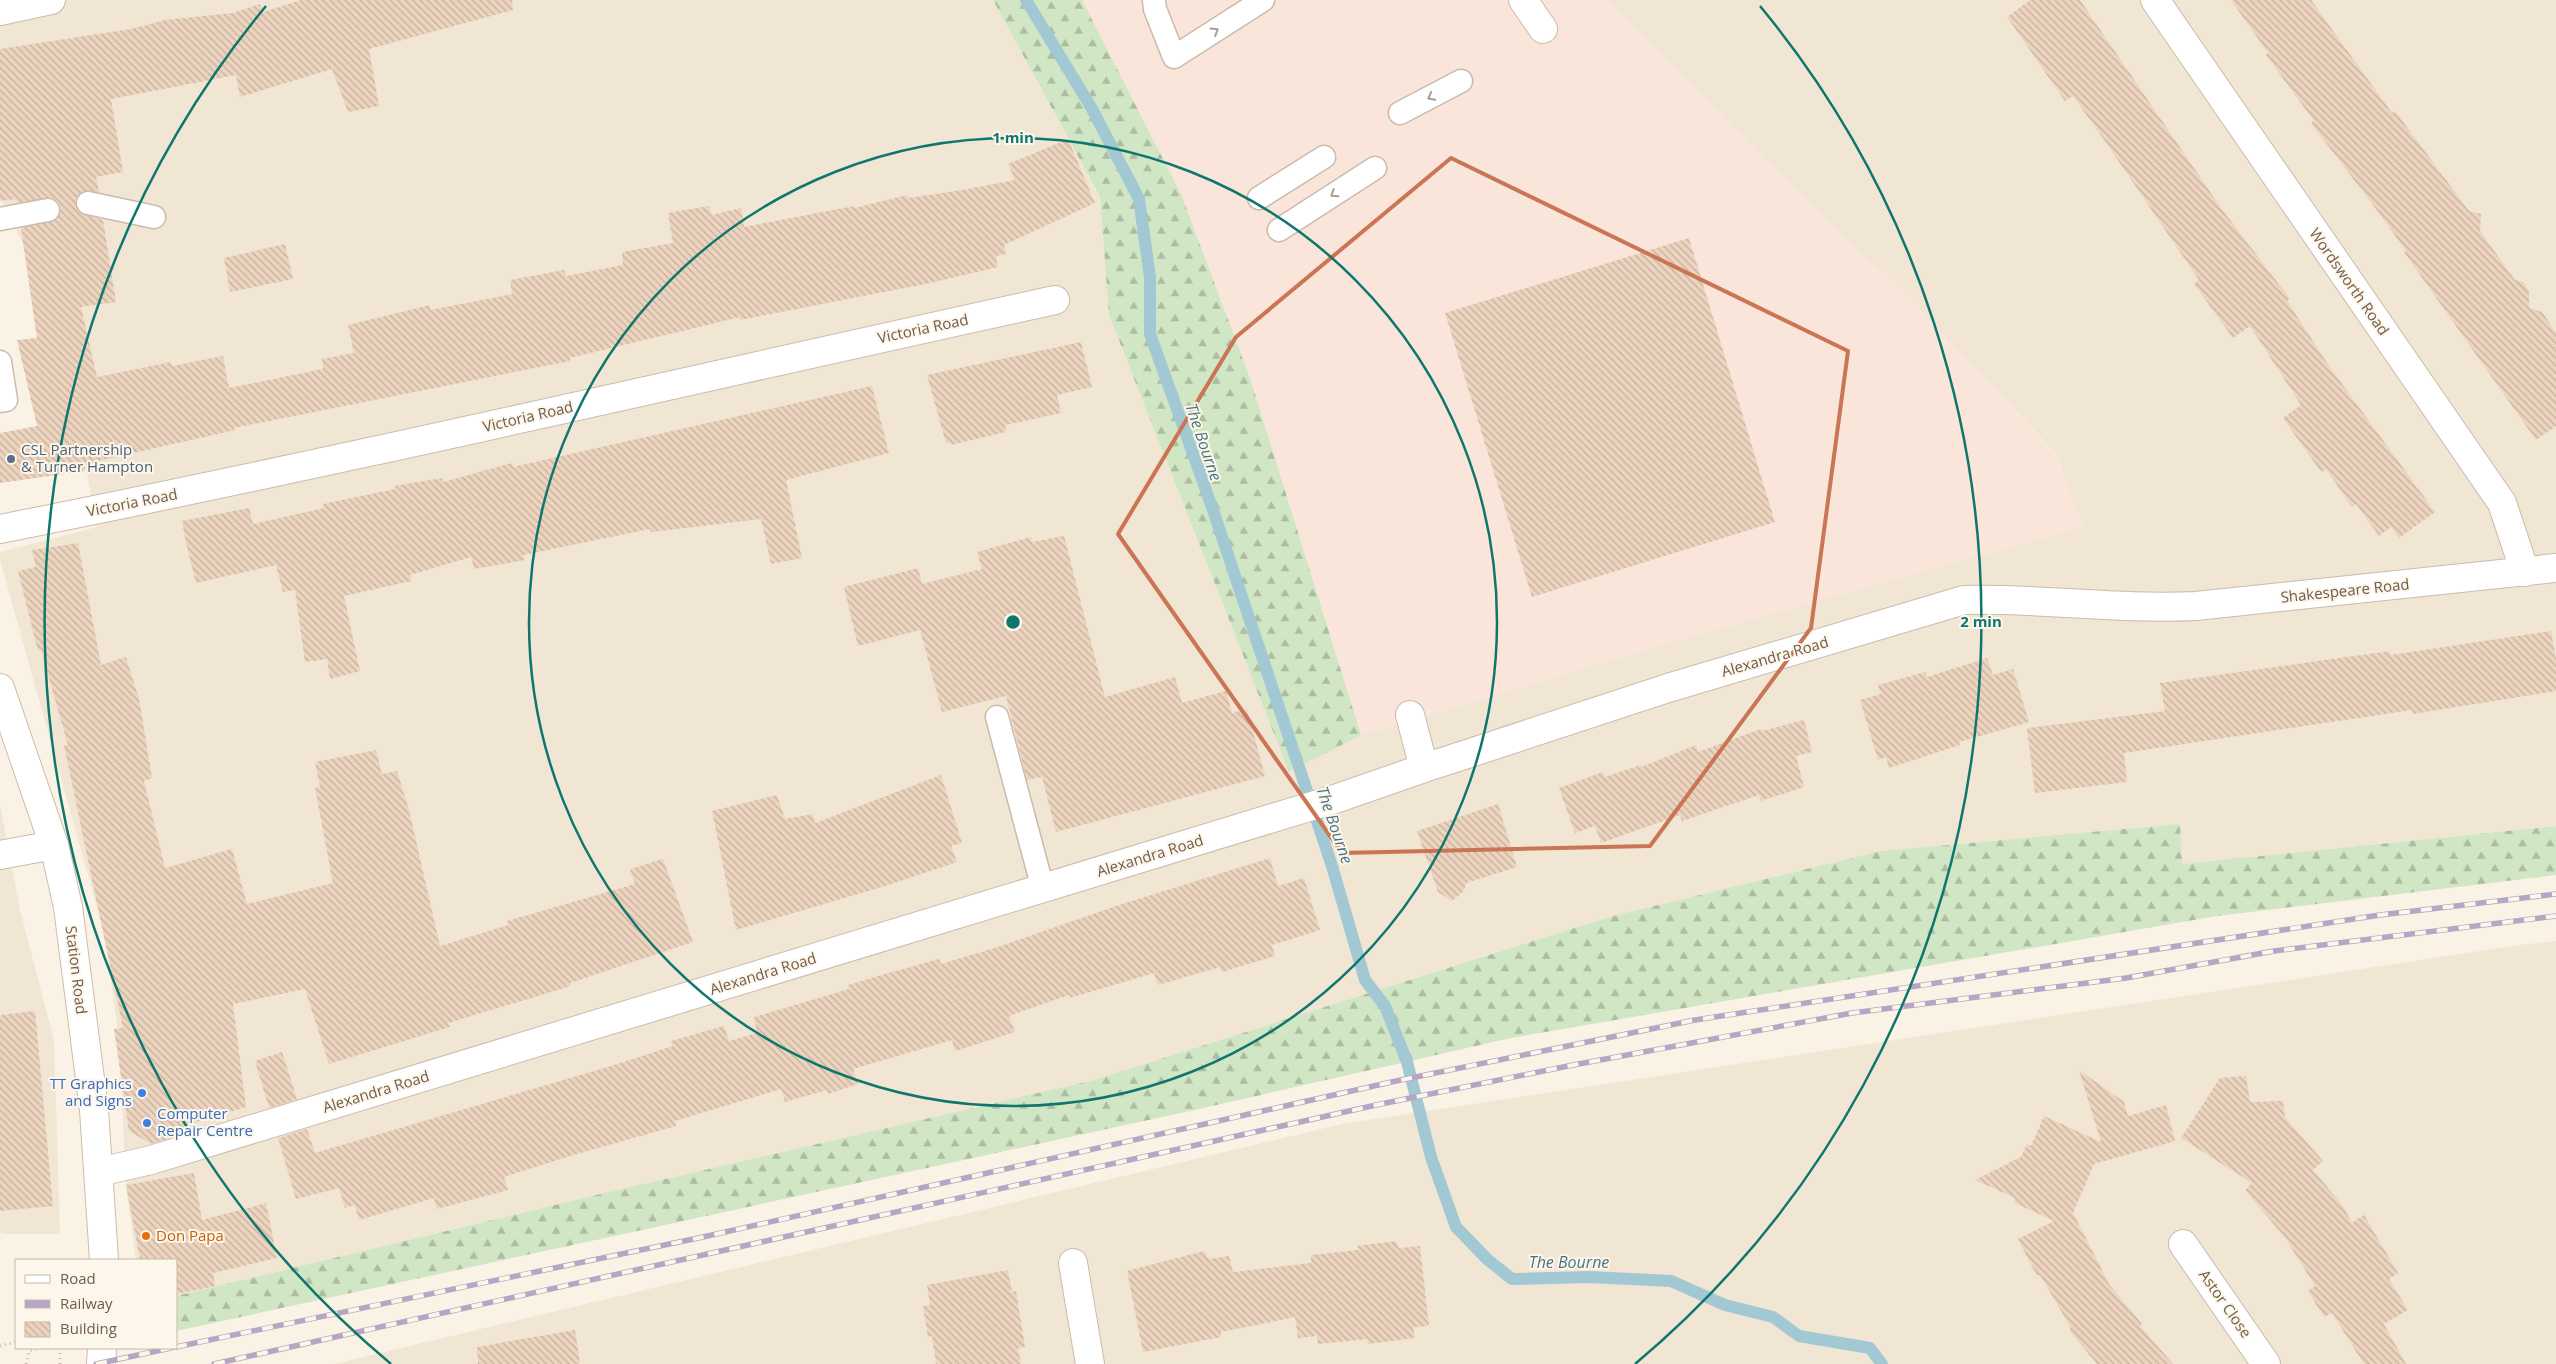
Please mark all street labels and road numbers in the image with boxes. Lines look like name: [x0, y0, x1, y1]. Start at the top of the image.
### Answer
street label: Wordsworth Road: [2305, 224, 2394, 339]
street label: Victoria Road: [876, 309, 970, 347]
street label: Victoria Road: [481, 396, 575, 436]
street label: Victoria Road: [85, 483, 179, 521]
street label: Shakespeare Road: [2280, 573, 2410, 607]
street label: Alexandra Road: [1719, 631, 1831, 681]
street label: Alexandra Road: [1094, 829, 1205, 881]
street label: Station Road: [62, 925, 92, 1015]
street label: Alexandra Road: [707, 947, 818, 999]
street label: Alexandra Road: [320, 1065, 431, 1117]
street label: Astor Close: [2195, 1265, 2257, 1341]

